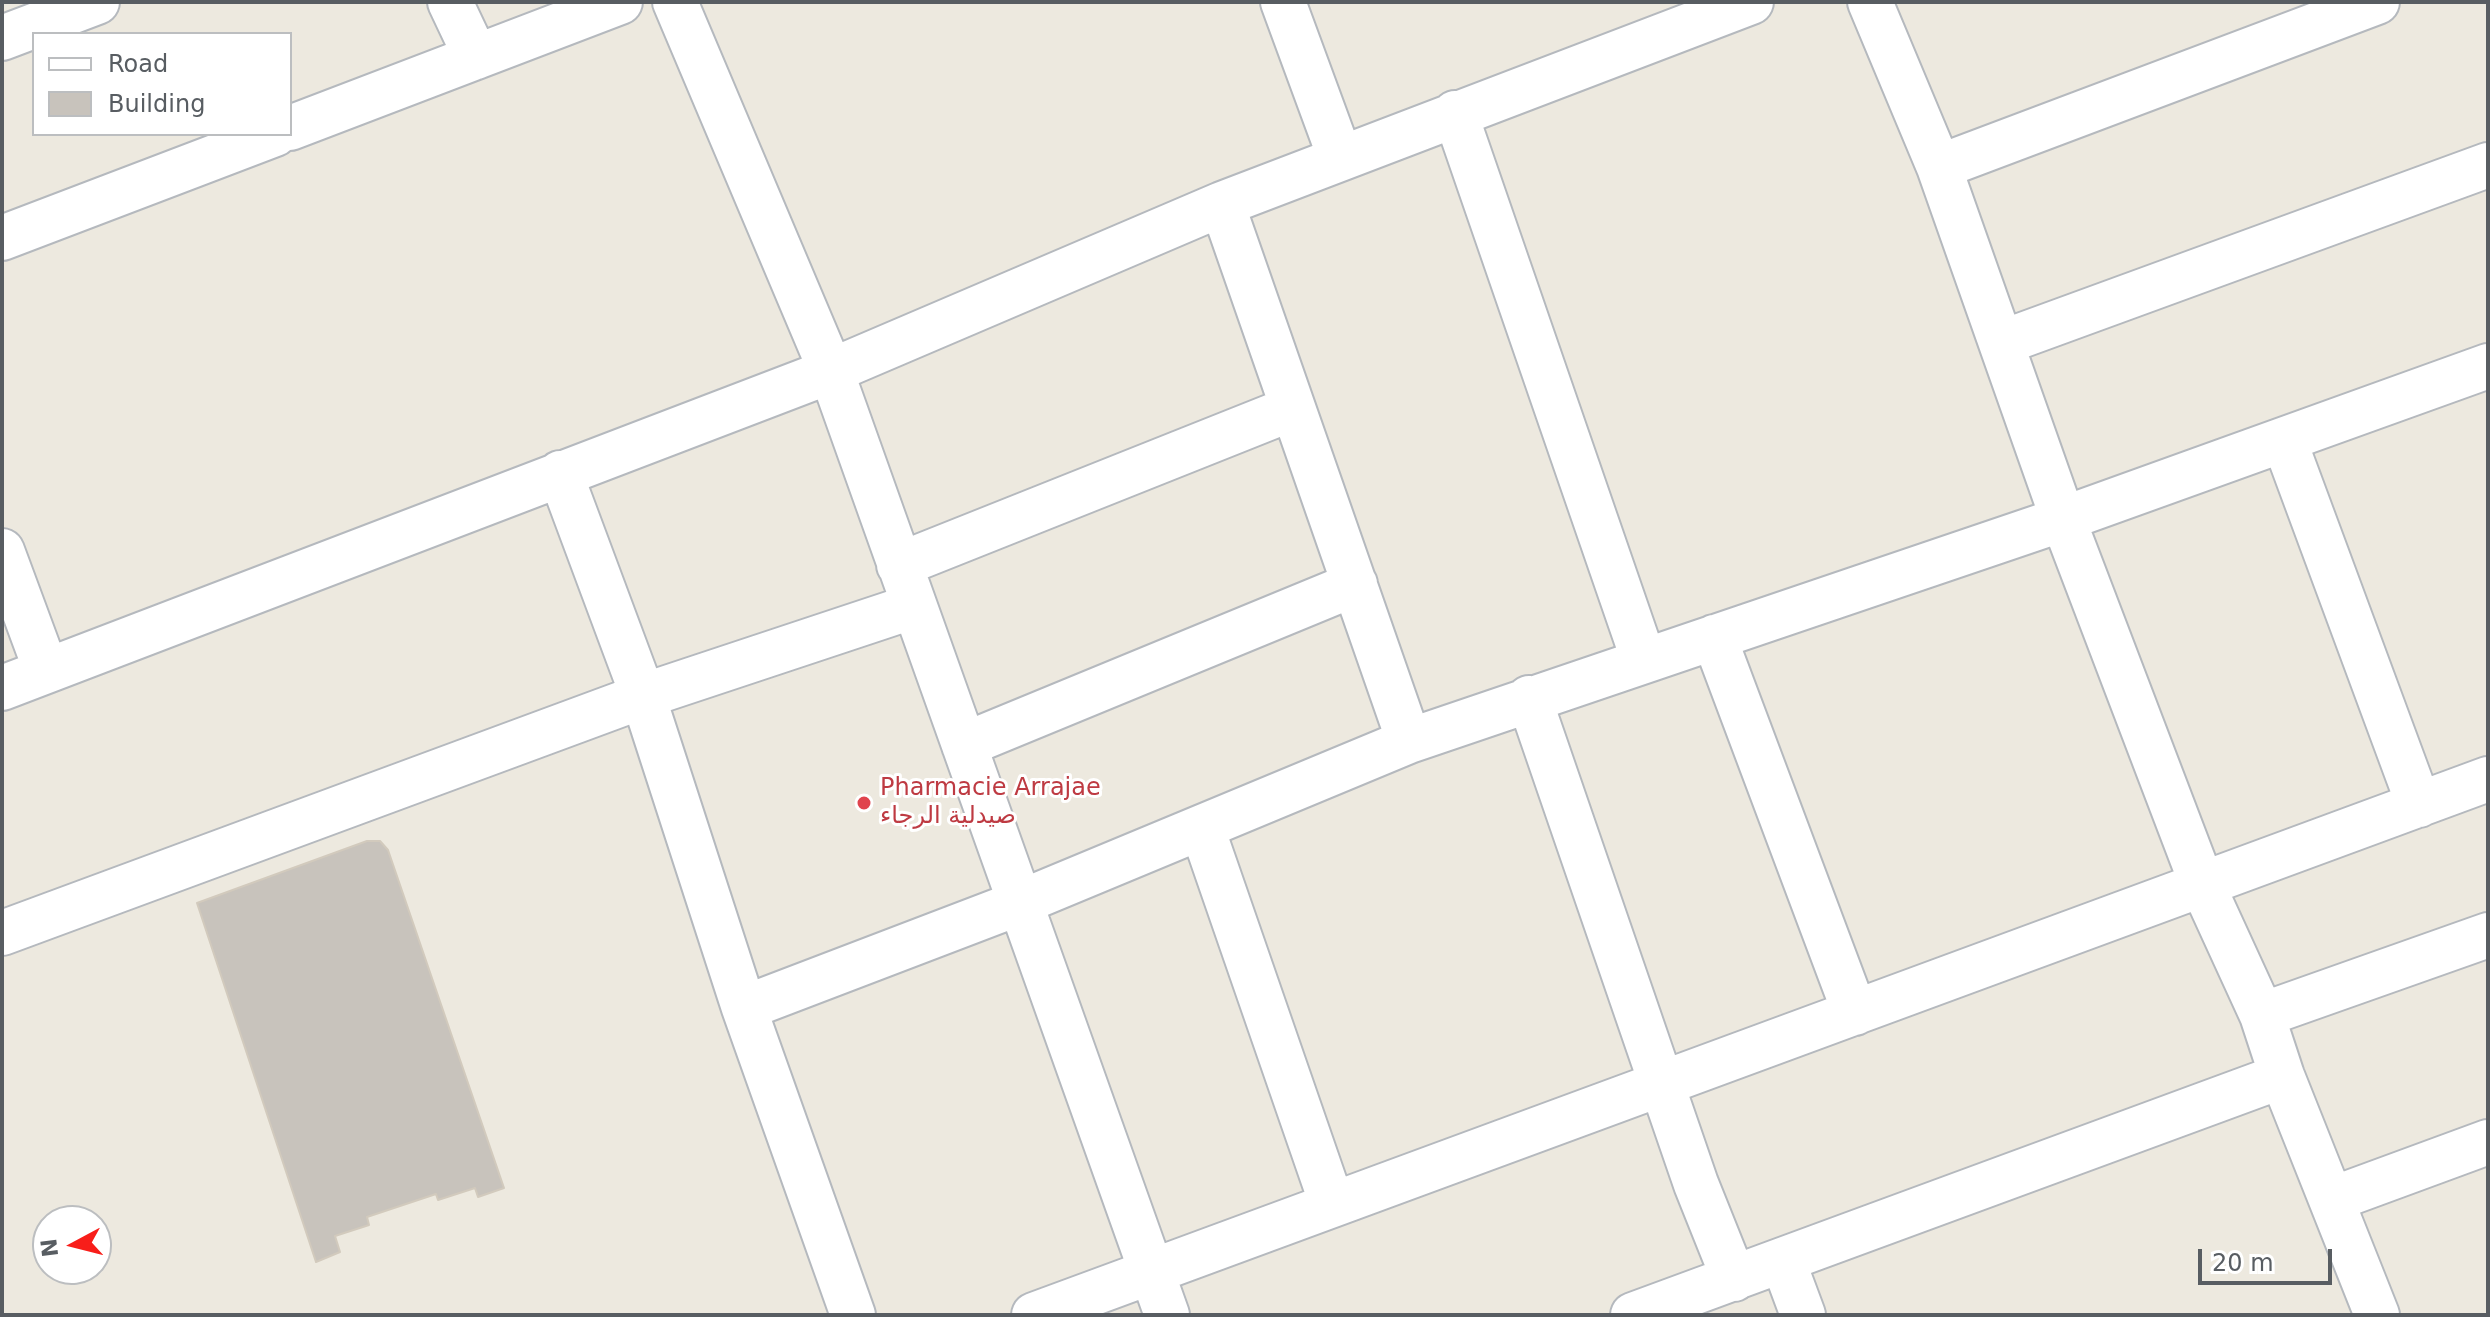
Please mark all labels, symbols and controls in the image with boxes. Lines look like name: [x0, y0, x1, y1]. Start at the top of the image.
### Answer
legend: [32, 32, 292, 136]
text: Road: [108, 50, 168, 78]
text: Building: [108, 90, 205, 118]
place label: Pharmacie Arrajae صيدلية الرجاء: [880, 775, 1101, 831]
marker: Pharmacie Arrajae صيدلية الرجاء: [855, 794, 873, 812]
north arrow: [32, 1205, 112, 1285]
scale bar: [2202, 1233, 2336, 1283]
text: N: [36, 1237, 63, 1258]
text: 20 m: [2212, 1249, 2274, 1277]

